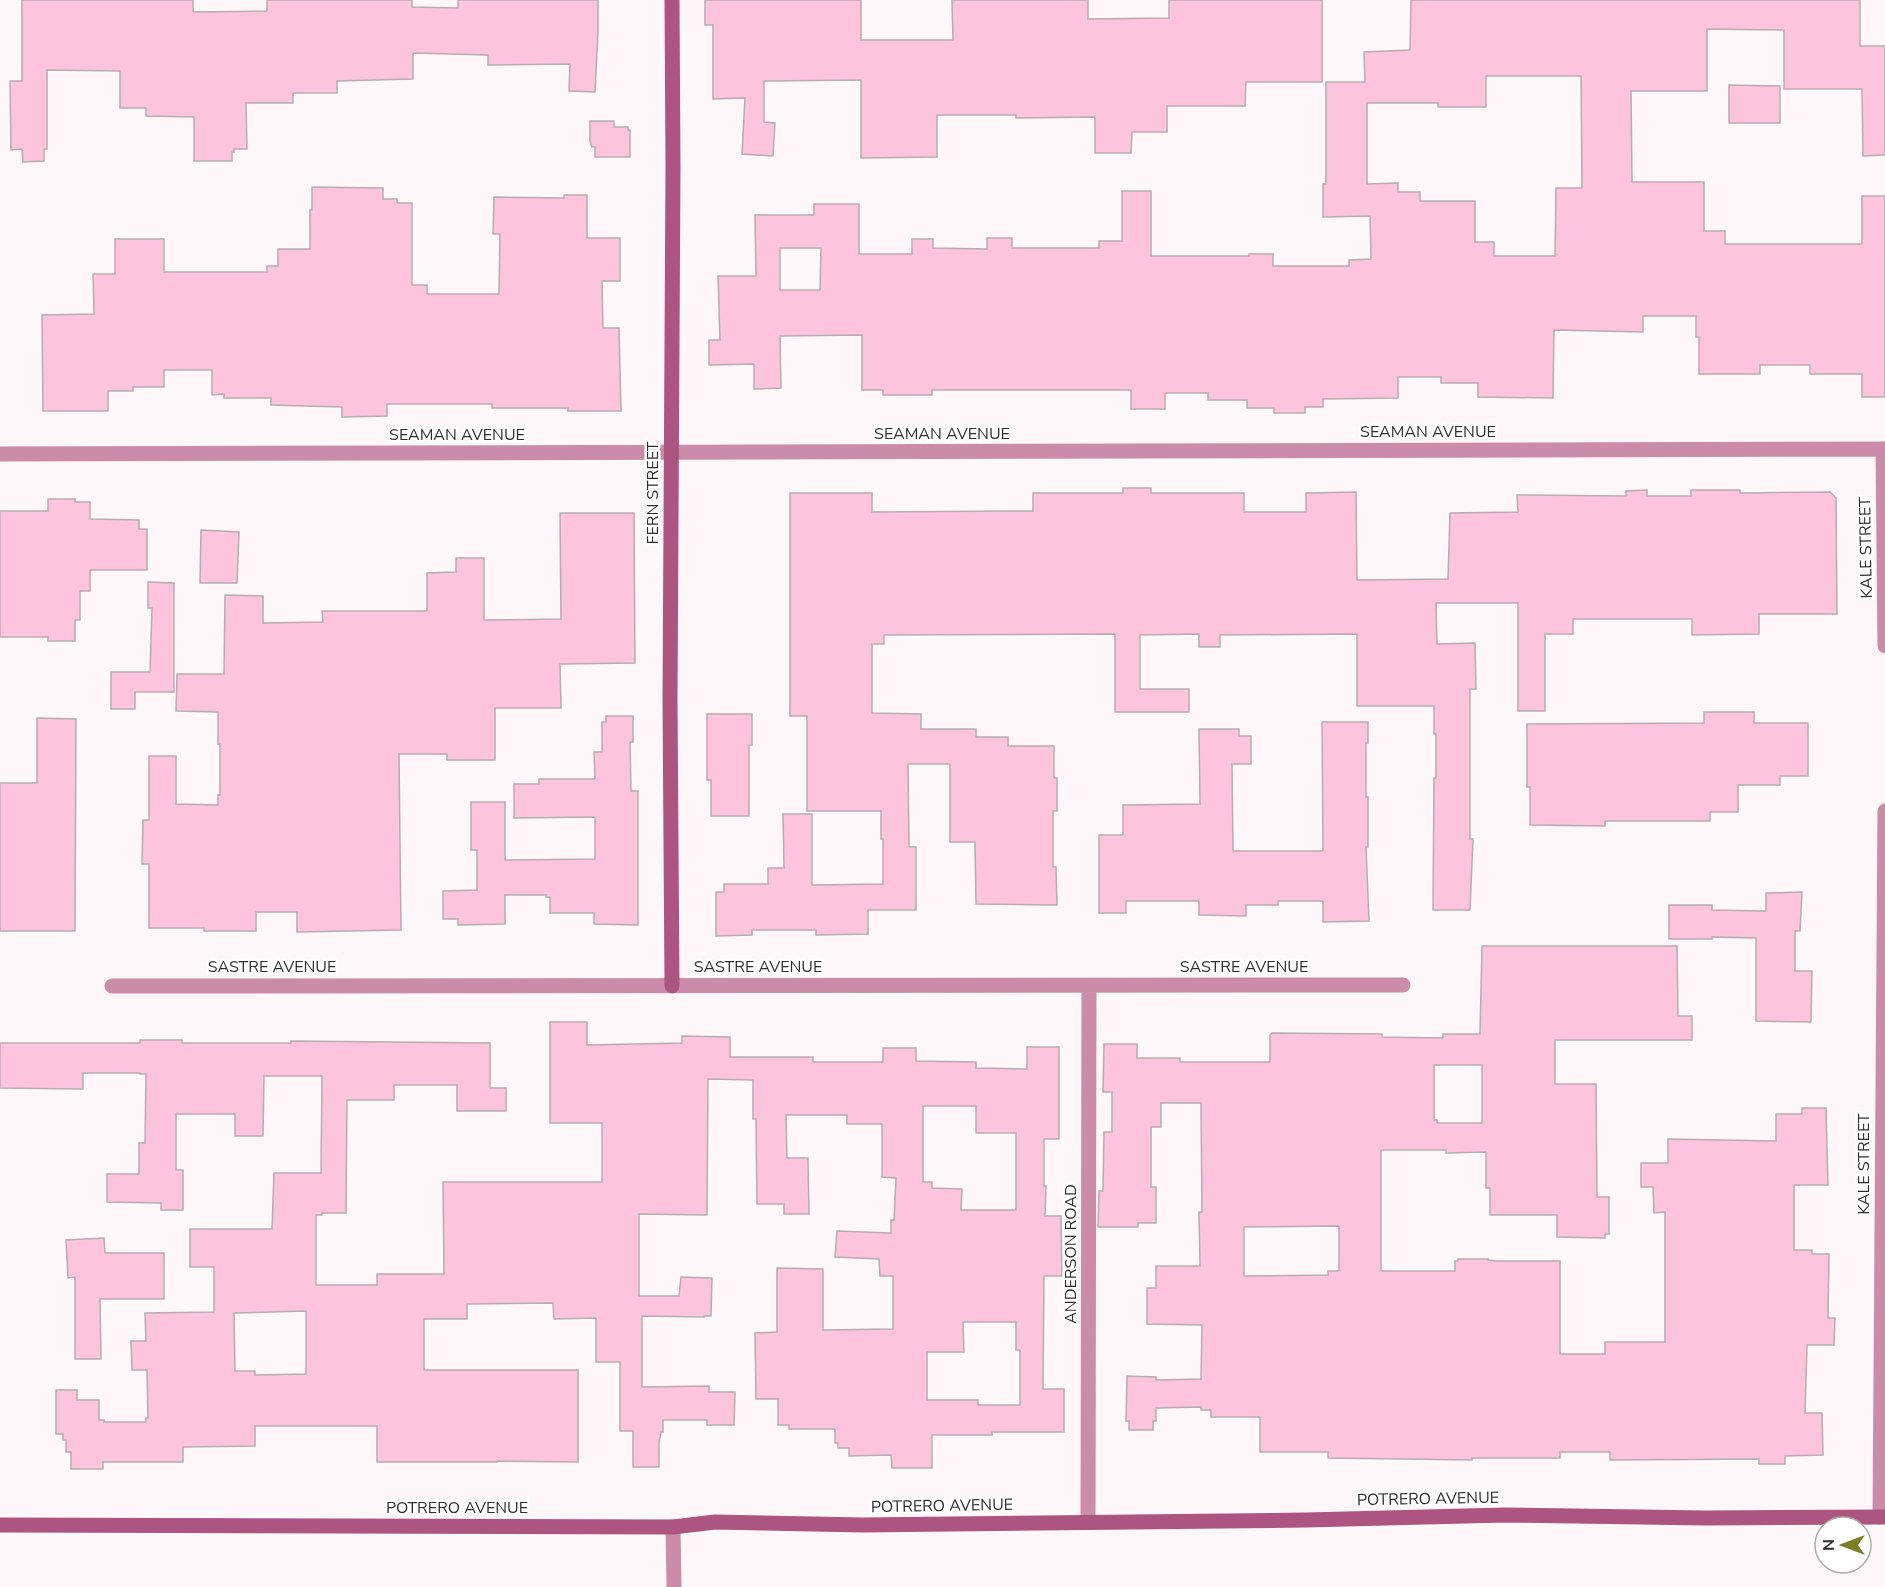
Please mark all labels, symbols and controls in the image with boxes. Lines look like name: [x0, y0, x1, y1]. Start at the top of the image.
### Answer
street label: SEAMAN AVENUE: [1360, 421, 1496, 443]
street label: SEAMAN AVENUE: [874, 423, 1010, 445]
street label: SEAMAN AVENUE: [389, 424, 525, 446]
street label: FERN STREET: [642, 441, 664, 544]
street label: KALE STREET: [1854, 497, 1878, 599]
street label: SASTRE AVENUE: [208, 956, 336, 978]
street label: SASTRE AVENUE: [694, 956, 822, 978]
street label: SASTRE AVENUE: [1180, 956, 1308, 978]
street label: KALE STREET: [1853, 1113, 1875, 1215]
street label: ANDERSON ROAD: [1060, 1184, 1082, 1324]
street label: POTRERO AVENUE: [1357, 1487, 1499, 1511]
street label: POTRERO AVENUE: [871, 1494, 1013, 1518]
street label: POTRERO AVENUE: [386, 1497, 528, 1519]
north arrow: [1813, 1515, 1873, 1575]
text: N: [1818, 1539, 1840, 1551]

